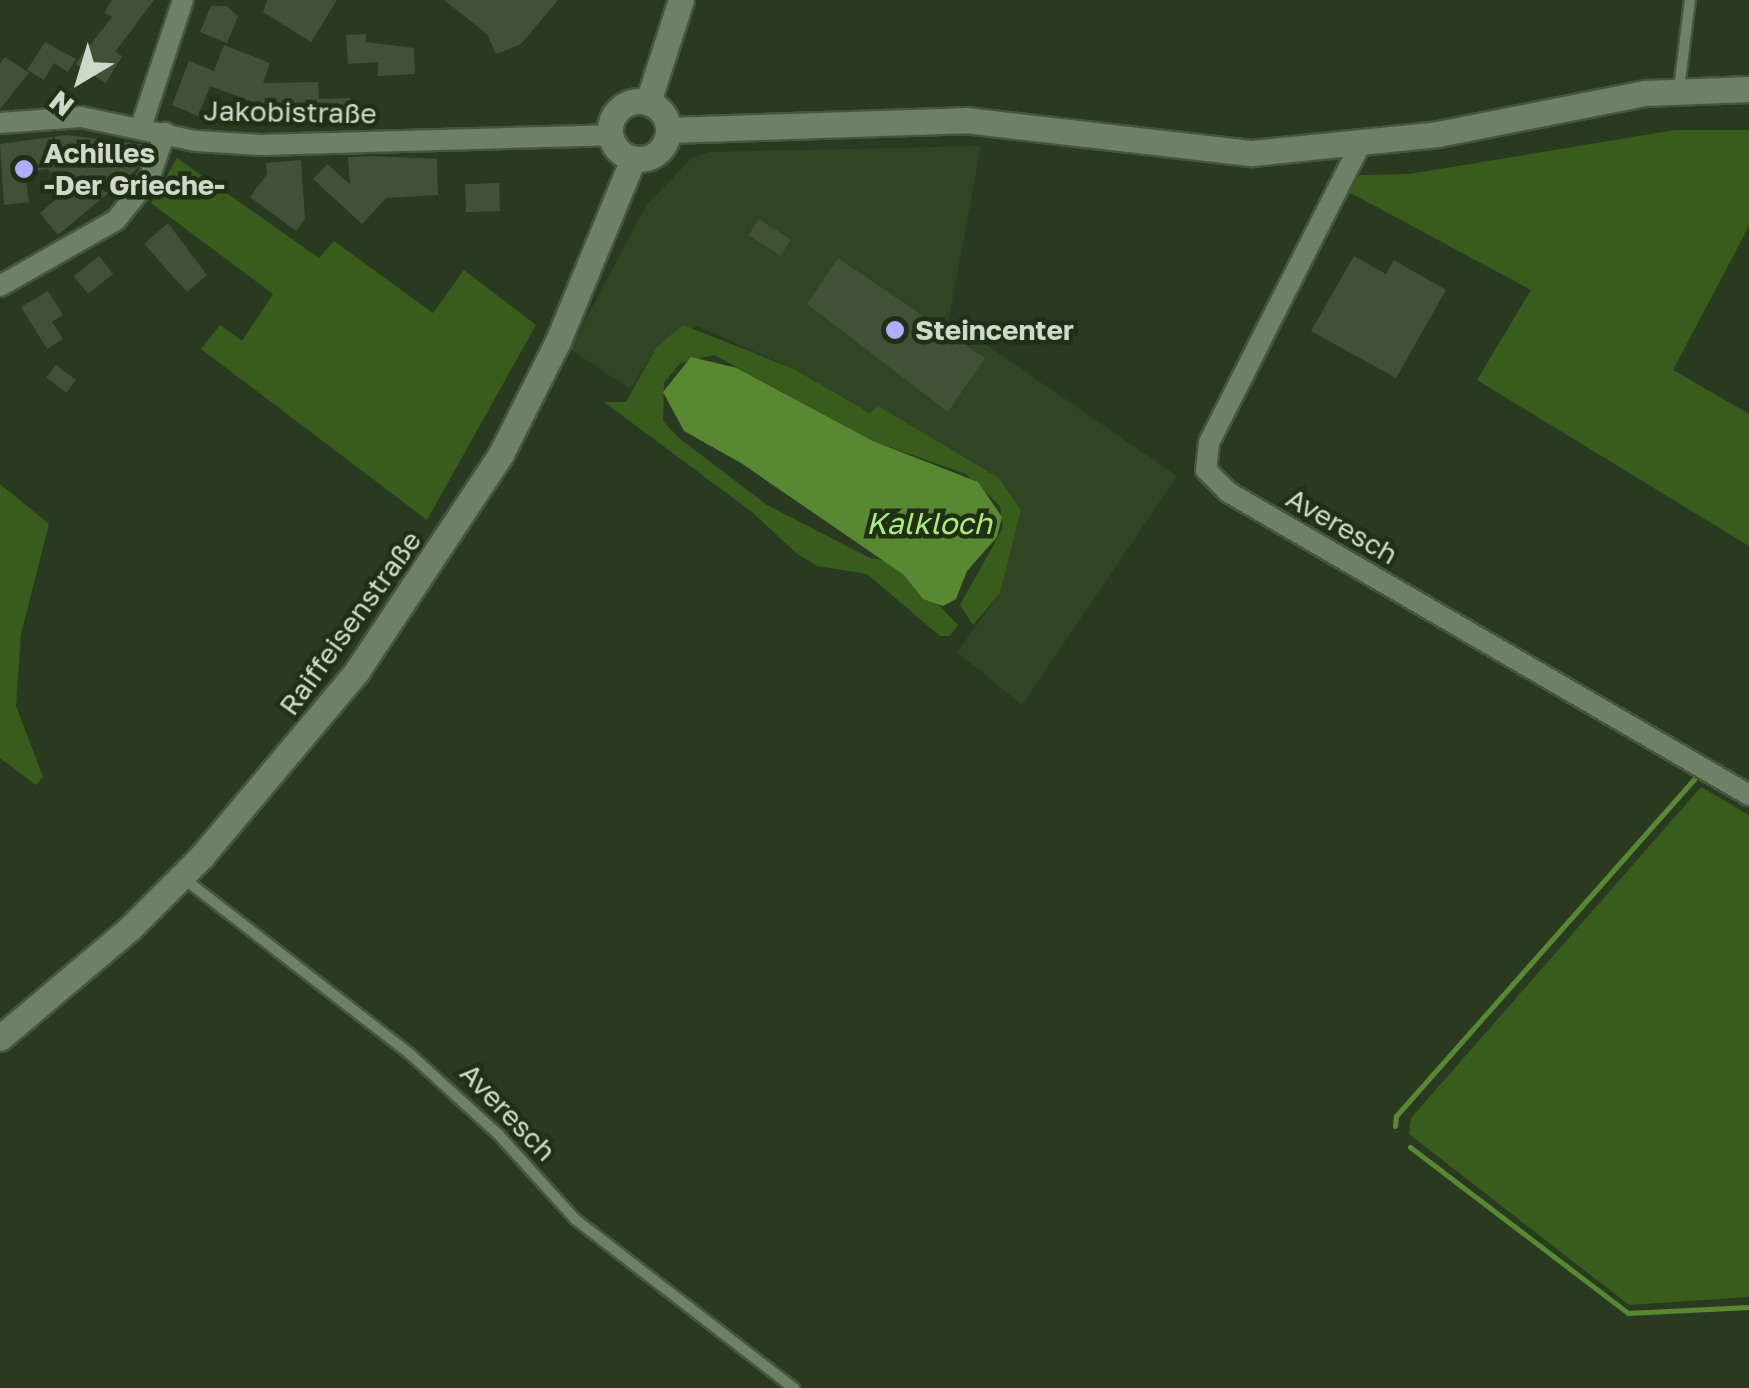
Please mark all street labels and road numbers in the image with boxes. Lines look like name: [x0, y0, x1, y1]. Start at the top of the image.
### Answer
street label: Jakobistraße: [203, 94, 377, 130]
street label: Averesch: [1280, 481, 1404, 571]
street label: Raiffeisenstraße: [272, 524, 428, 722]
street label: Averesch: [453, 1056, 563, 1168]

